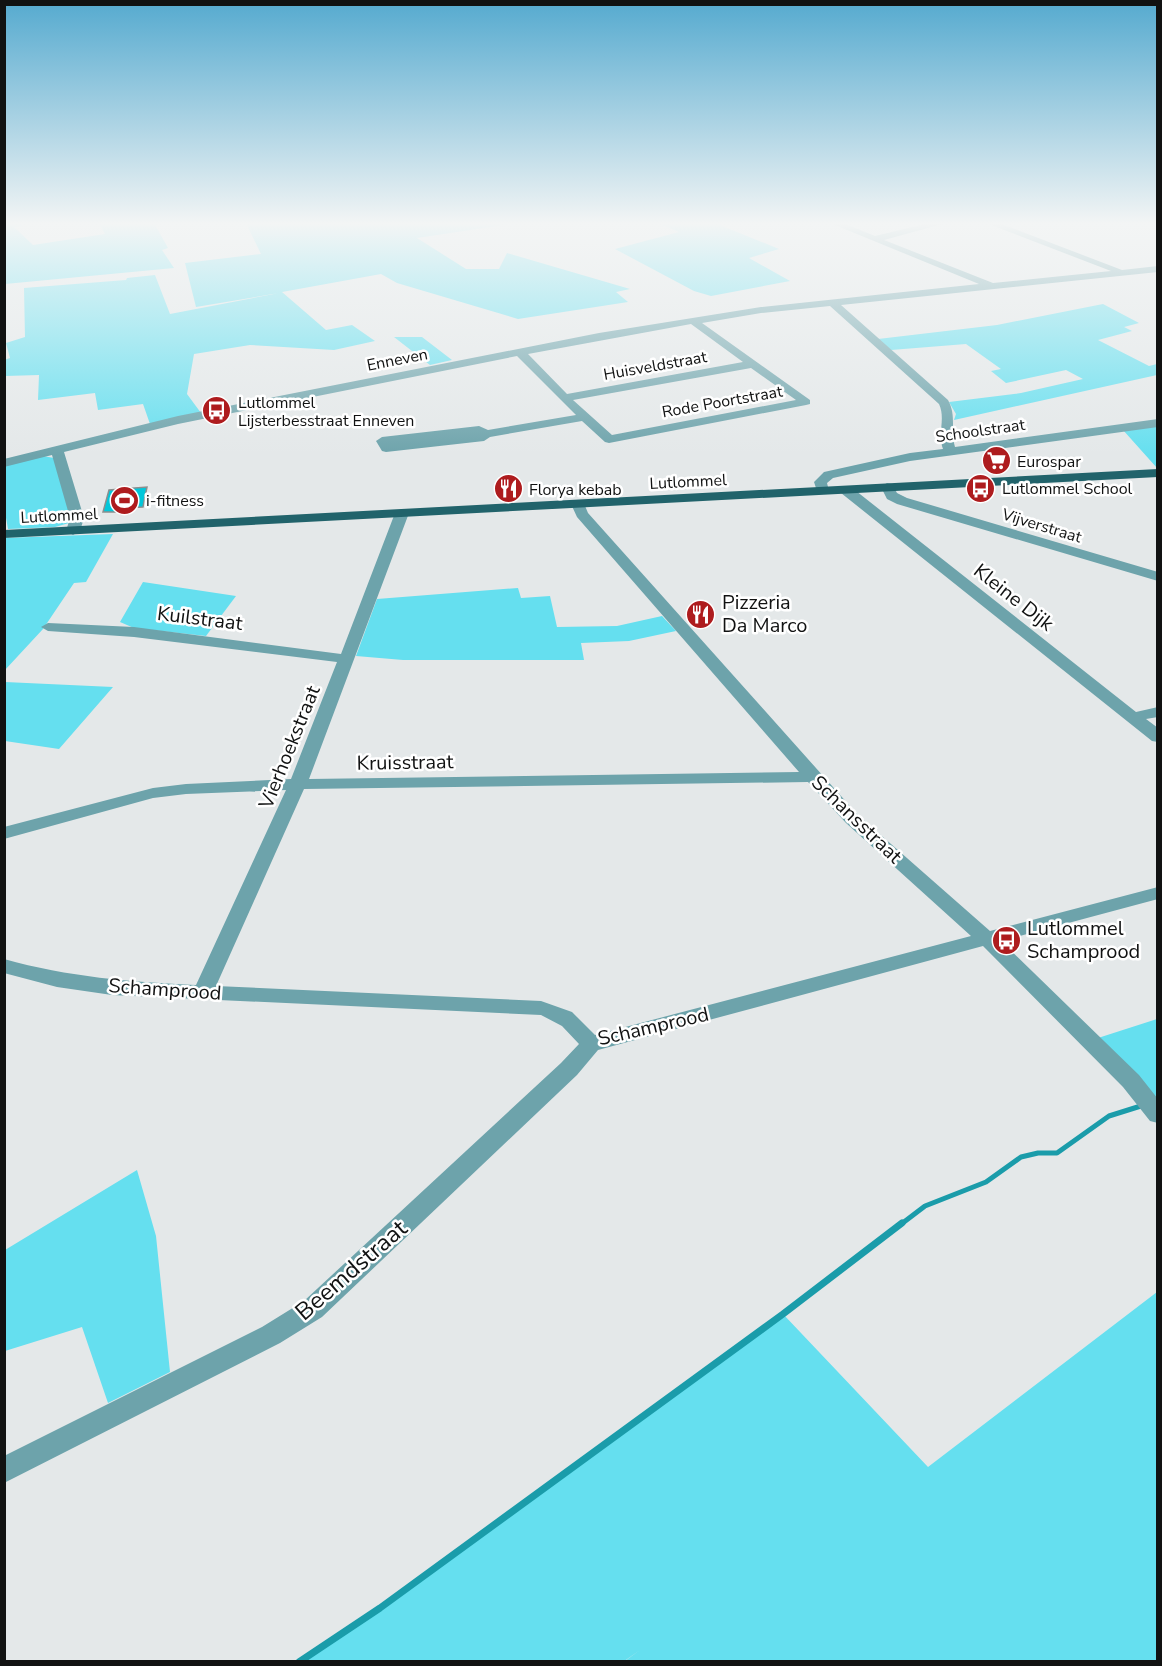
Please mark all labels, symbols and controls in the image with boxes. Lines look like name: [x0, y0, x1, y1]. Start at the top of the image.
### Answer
street label: Enneven: [365, 343, 430, 377]
street label: Huisveldstraat: [602, 346, 709, 386]
street label: Rode Poortstraat: [660, 380, 785, 423]
place label: Lutlommel Lijsterbesstraat Enneven: [238, 392, 414, 432]
bus stop icon: Lutlommel Lijsterbesstraat Enneven: [201, 395, 233, 427]
street label: Schoolstraat: [934, 414, 1027, 448]
supermarket icon: Eurospar: [980, 445, 1012, 477]
place label: Eurospar: [1017, 451, 1081, 473]
street label: Lutlommel: [649, 469, 727, 495]
bus stop icon: Lutlommel School: [965, 472, 997, 504]
restaurant icon: Florya kebab: [492, 473, 524, 505]
place label: Lutlommel School: [1002, 478, 1133, 500]
place label: Florya kebab: [529, 479, 622, 501]
sports icon: i-fitness: [109, 484, 141, 516]
place label: i-fitness: [146, 490, 204, 512]
street label: Lutlommel: [20, 503, 98, 529]
street label: Vijverstraat: [998, 503, 1085, 549]
street label: Kleine Dijk: [968, 558, 1060, 638]
place label: Pizzeria Da Marco: [722, 589, 808, 639]
restaurant icon: Pizzeria Da Marco: [685, 598, 717, 630]
street label: Kuilstraat: [156, 600, 245, 637]
street label: Vierhoekstraat: [252, 681, 327, 814]
street label: Kruisstraat: [356, 748, 455, 777]
street label: Schansstraat: [805, 769, 909, 870]
place label: Lutlommel Schamprood: [1027, 915, 1140, 965]
bus stop icon: Lutlommel Schamprood: [990, 924, 1022, 956]
street label: Schamprood: [108, 972, 222, 1007]
street label: Schamprood: [595, 1001, 711, 1052]
street label: Beemdstraat: [288, 1212, 414, 1327]

